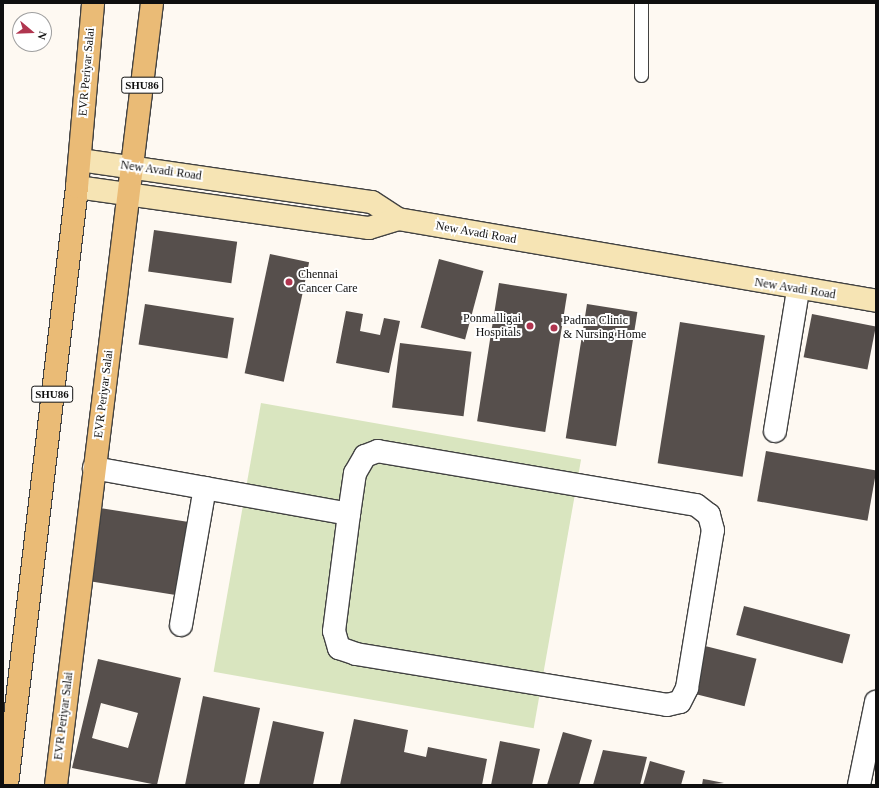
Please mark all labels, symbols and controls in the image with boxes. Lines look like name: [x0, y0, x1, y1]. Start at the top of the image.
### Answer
north arrow: [12, 12, 52, 52]
street label: EVR Periyar Salai: [76, 27, 98, 117]
text: N: [35, 30, 49, 41]
road number: SHU86: [121, 76, 163, 94]
street label: New Avadi Road: [119, 158, 203, 184]
street label: New Avadi Road: [434, 219, 518, 247]
place label: Chennai Cancer Care: [298, 268, 358, 296]
street label: New Avadi Road: [753, 275, 837, 303]
marker: Chennai Cancer Care: [283, 276, 295, 288]
place label: Ponmalligai Hospitals: [463, 312, 521, 340]
place label: Padma Clinic & Nursing Home: [563, 314, 646, 342]
marker: Ponmalligai Hospitals: [524, 320, 536, 332]
marker: Padma Clinic & Nursing Home: [548, 322, 560, 334]
street label: EVR Periyar Salai: [91, 349, 117, 439]
road number: SHU86: [31, 385, 73, 403]
street label: EVR Periyar Salai: [51, 671, 77, 761]

